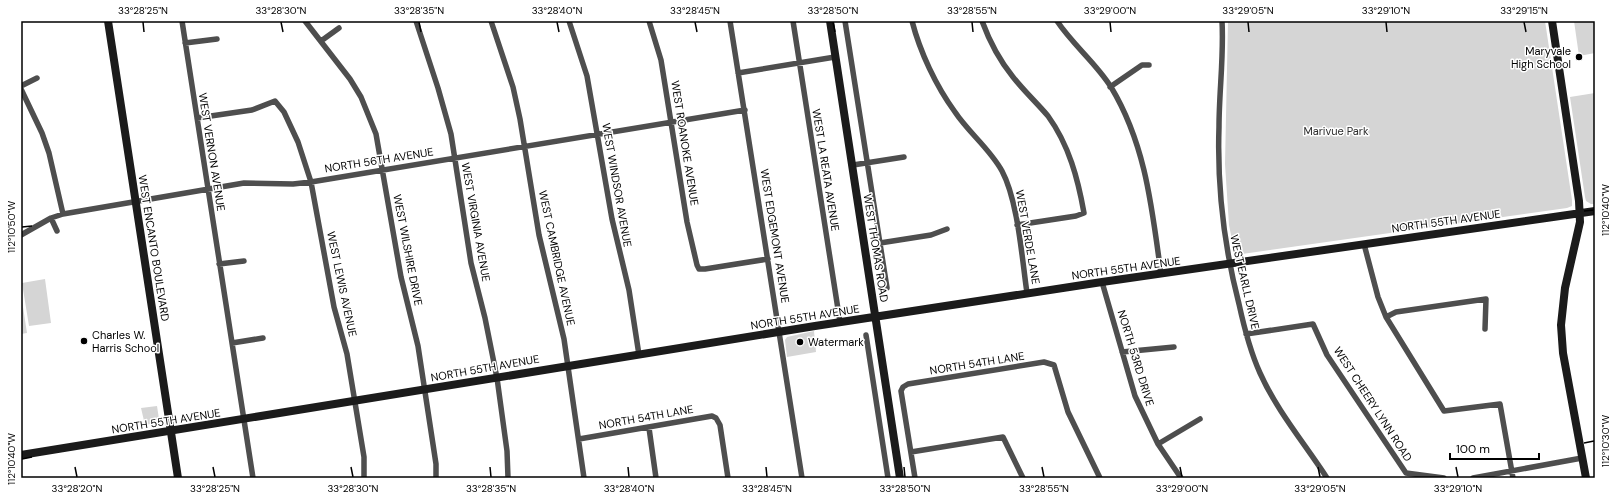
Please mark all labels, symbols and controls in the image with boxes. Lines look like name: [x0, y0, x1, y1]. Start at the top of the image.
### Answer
text: 33°28'25"N: [118, 4, 168, 17]
text: 33°28'30"N: [255, 4, 307, 17]
text: 33°28'35"N: [394, 4, 444, 17]
text: 33°28'40"N: [532, 4, 582, 17]
text: 33°28'45"N: [670, 4, 720, 17]
text: 33°28'50"N: [808, 4, 859, 17]
text: 33°28'55"N: [947, 4, 997, 17]
text: 33°29'00"N: [1084, 4, 1136, 17]
text: 33°29'05"N: [1222, 4, 1274, 17]
text: 33°29'10"N: [1362, 4, 1410, 17]
text: 33°29'15"N: [1500, 4, 1548, 17]
place label: Maryvale High School: [1511, 44, 1571, 71]
marker: Maryvale High School: [1574, 52, 1584, 62]
street label: WEST ROANOKE AVENUE: [668, 79, 702, 207]
street label: WEST VERNON AVENUE: [196, 92, 228, 212]
street label: WEST LA REATA AVENUE: [809, 108, 843, 232]
street label: WEST WINDSOR AVENUE: [599, 122, 635, 248]
park label: Marivue Park: [1304, 124, 1369, 138]
street label: NORTH 56TH AVENUE: [324, 144, 434, 176]
street label: WEST VIRGINIA AVENUE: [459, 161, 493, 283]
street label: WEST EDGEMONT AVENUE: [757, 168, 793, 304]
street label: WEST ENCANTO BOULEVARD: [136, 174, 173, 323]
text: 112°10'40"W: [1599, 184, 1612, 236]
street label: WEST CAMBRIDGE AVENUE: [536, 189, 578, 327]
street label: WEST VERDE LANE: [1013, 189, 1043, 285]
street label: WEST WILSHIRE DRIVE: [390, 193, 426, 307]
street label: WEST THOMAS ROAD: [861, 193, 892, 304]
text: 112°10'50"W: [5, 201, 18, 253]
street label: NORTH 55TH AVENUE: [1391, 206, 1501, 236]
street label: WEST LEWIS AVENUE: [324, 230, 360, 338]
street label: WEST EARLL DRIVE: [1227, 233, 1263, 331]
street label: NORTH 55TH AVENUE: [1071, 253, 1181, 283]
street label: NORTH 55TH AVENUE: [750, 301, 860, 333]
street label: NORTH 53RD DRIVE: [1115, 308, 1157, 408]
place label: Charles W. Harris School: [92, 328, 159, 355]
place label: Watermark: [808, 335, 864, 349]
marker: Charles W. Harris School: [79, 336, 89, 346]
marker: Watermark: [795, 337, 805, 347]
street label: WEST CHEERY LYNN ROAD: [1331, 344, 1416, 464]
street label: NORTH 54TH LANE: [929, 349, 1025, 377]
street label: NORTH 55TH AVENUE: [430, 352, 540, 384]
street label: NORTH 54TH LANE: [598, 402, 694, 432]
street label: NORTH 55TH AVENUE: [111, 405, 221, 437]
text: 112°10'30"W: [1599, 415, 1612, 467]
text: 112°10'40"W: [5, 433, 18, 485]
scale bar: [1450, 435, 1539, 461]
text: 100 m: [1456, 441, 1490, 457]
text: 33°28'20"N: [52, 482, 102, 495]
text: 33°28'25"N: [190, 482, 240, 495]
text: 33°28'30"N: [327, 482, 379, 495]
text: 33°28'35"N: [466, 482, 516, 495]
text: 33°28'40"N: [604, 482, 654, 495]
text: 33°28'45"N: [742, 482, 792, 495]
text: 33°28'50"N: [880, 482, 931, 495]
text: 33°28'55"N: [1019, 482, 1069, 495]
text: 33°29'00"N: [1156, 482, 1208, 495]
text: 33°29'05"N: [1294, 482, 1346, 495]
text: 33°29'10"N: [1434, 482, 1482, 495]

